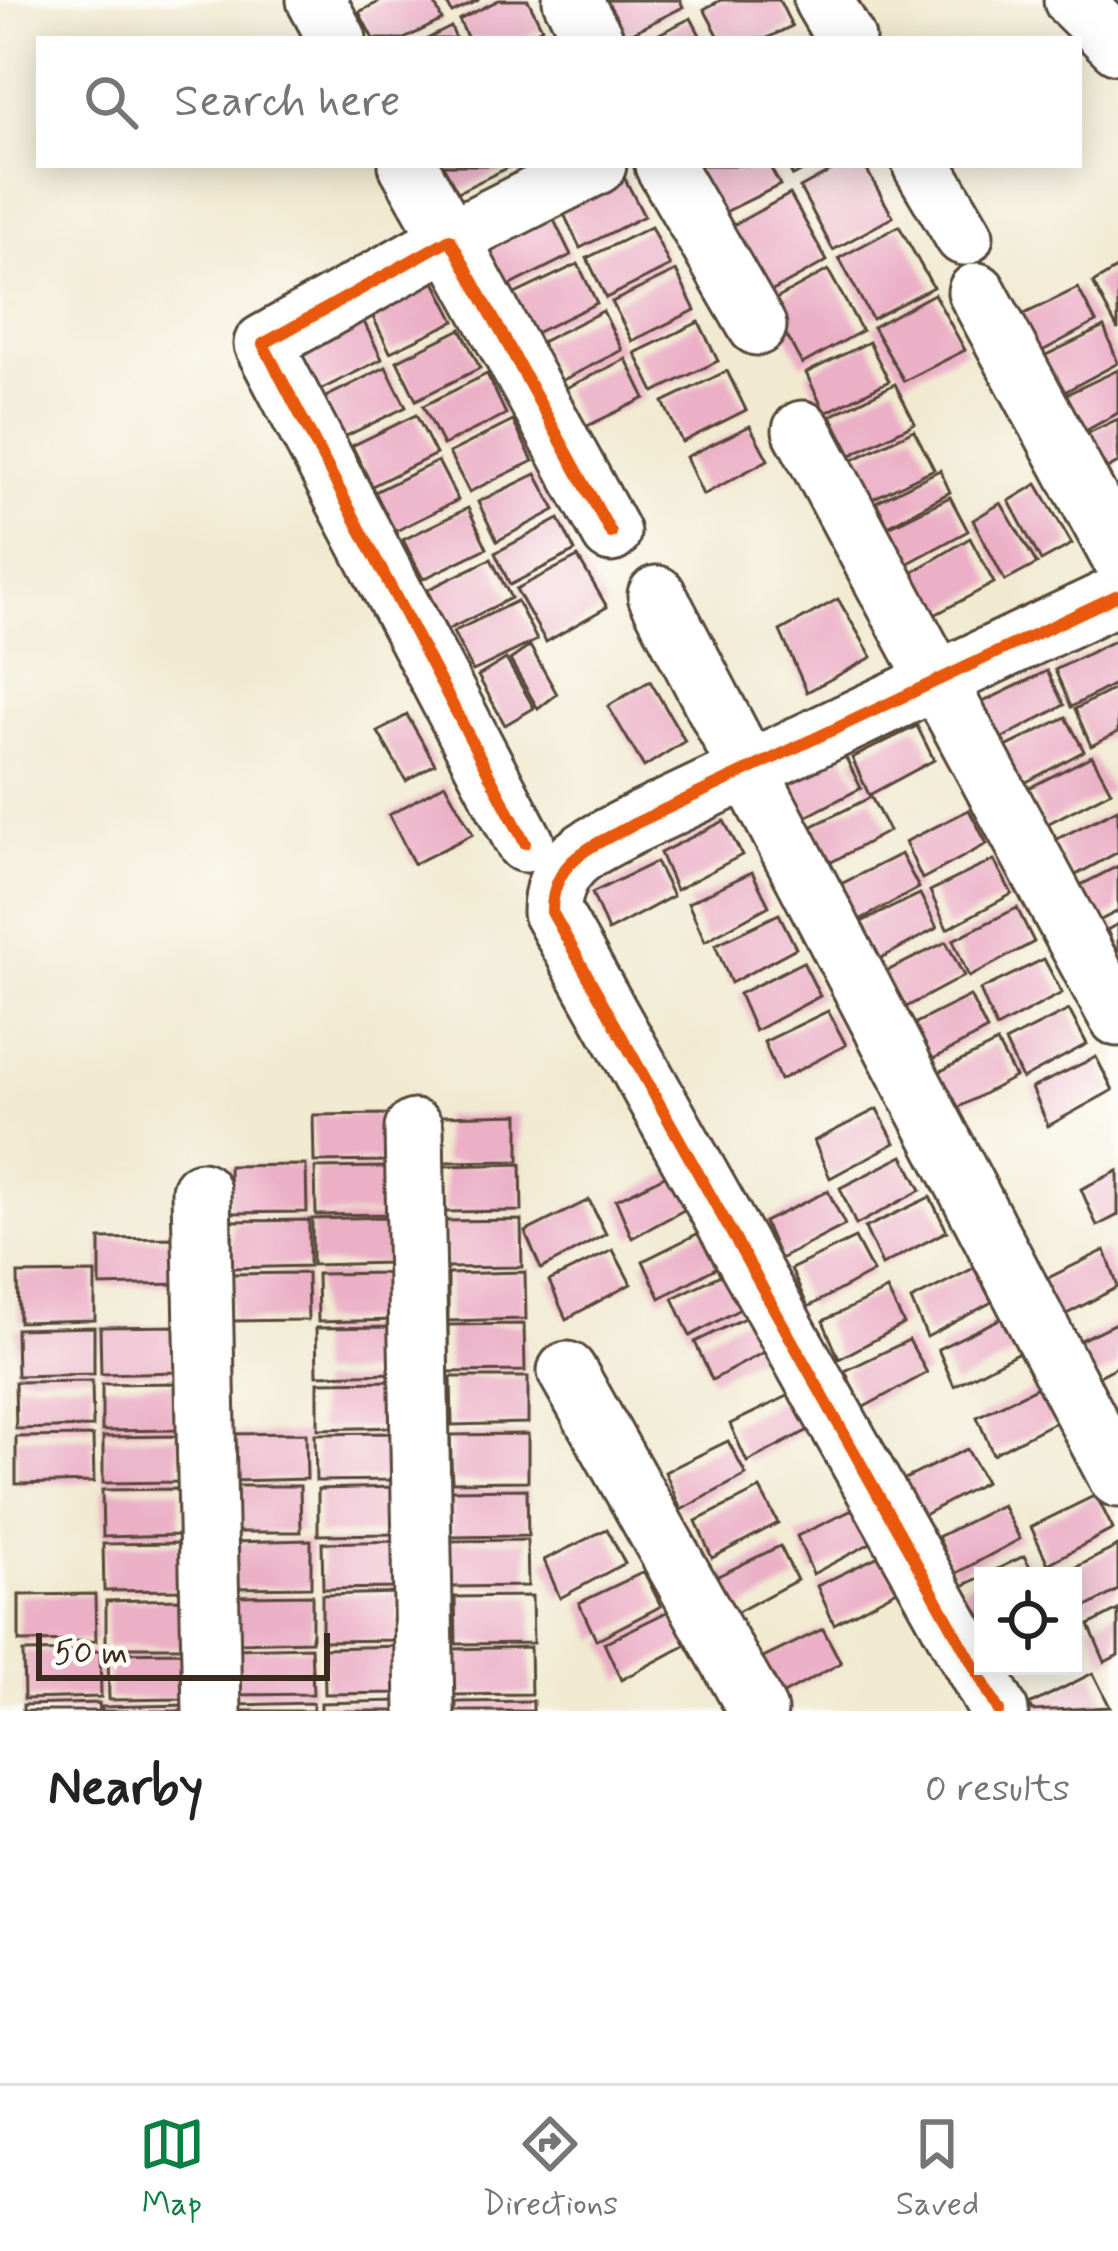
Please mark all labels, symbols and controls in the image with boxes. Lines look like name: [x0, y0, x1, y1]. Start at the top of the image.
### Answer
search box: [36, 36, 1082, 168]
icon: search: [78, 69, 144, 135]
text: Search here: [174, 73, 401, 132]
map controls: [974, 1567, 1082, 1675]
button: locate: [974, 1567, 1082, 1675]
scale bar: [36, 1627, 330, 1680]
text: 50 m: [54, 1632, 128, 1676]
text: Nearby: [48, 1756, 203, 1822]
text: 0 results: [925, 1764, 1070, 1815]
tab: Map: [139, 2111, 205, 2227]
tab: Directions: [482, 2111, 618, 2227]
tab: Saved: [896, 2111, 979, 2227]

